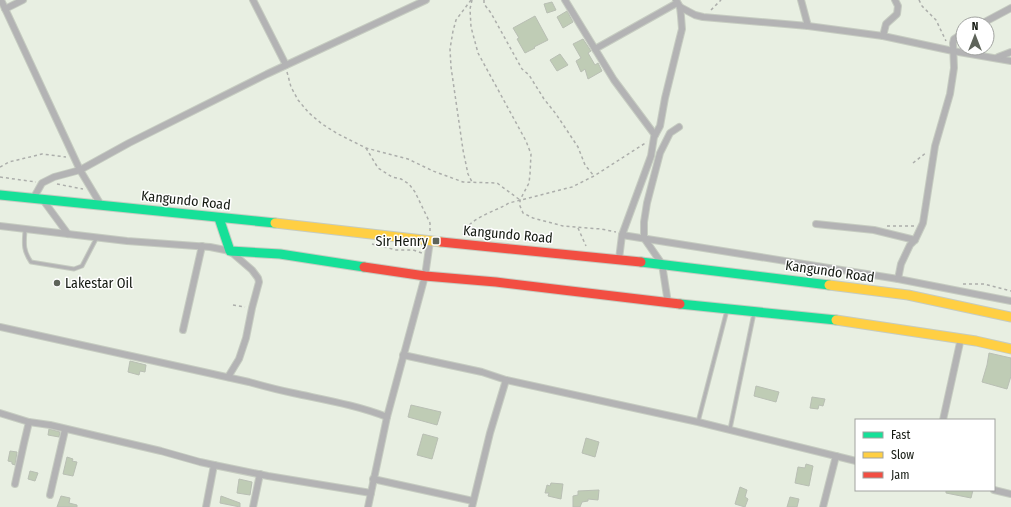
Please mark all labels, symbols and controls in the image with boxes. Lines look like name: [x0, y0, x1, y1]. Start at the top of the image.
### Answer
north arrow: [955, 16, 995, 56]
text: N: [972, 20, 978, 33]
street label: Kangundo Road: [140, 187, 232, 214]
street label: Kangundo Road: [462, 222, 553, 247]
place label: Sir Henry: [375, 233, 429, 250]
marker: Sir Henry: [431, 236, 441, 246]
street label: Kangundo Road: [784, 257, 876, 286]
place label: Lakestar Oil: [65, 275, 133, 292]
marker: Lakestar Oil: [52, 278, 62, 288]
legend: [855, 419, 995, 491]
text: Fast: [891, 428, 910, 442]
text: Slow: [891, 448, 914, 462]
text: Jam: [891, 468, 909, 482]

